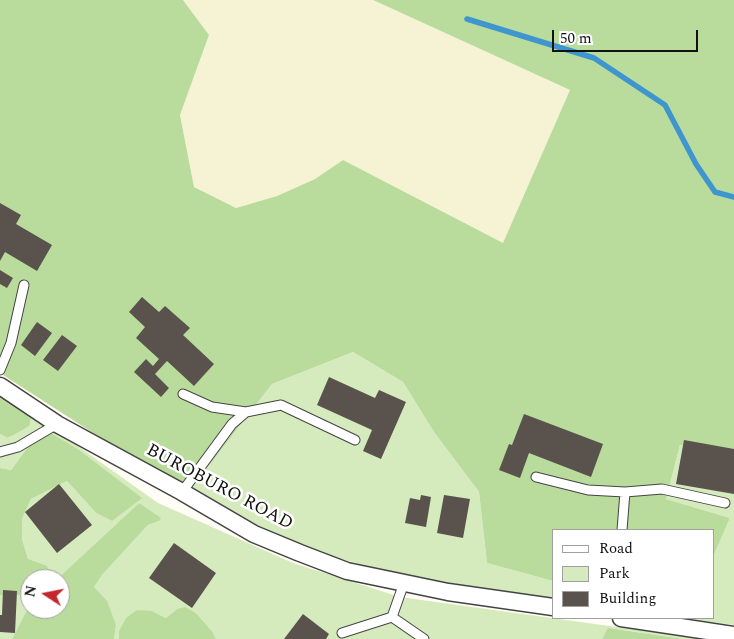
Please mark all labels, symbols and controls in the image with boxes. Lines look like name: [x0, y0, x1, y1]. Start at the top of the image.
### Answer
scale bar: [554, 20, 700, 52]
text: 50 m: [560, 27, 592, 50]
street label: BUROBURO ROAD: [142, 440, 296, 536]
legend: [552, 529, 714, 619]
text: Road: [599, 537, 633, 560]
text: Park: [599, 562, 630, 585]
north arrow: [20, 569, 70, 619]
text: N: [19, 584, 42, 599]
text: Building: [599, 587, 656, 610]

